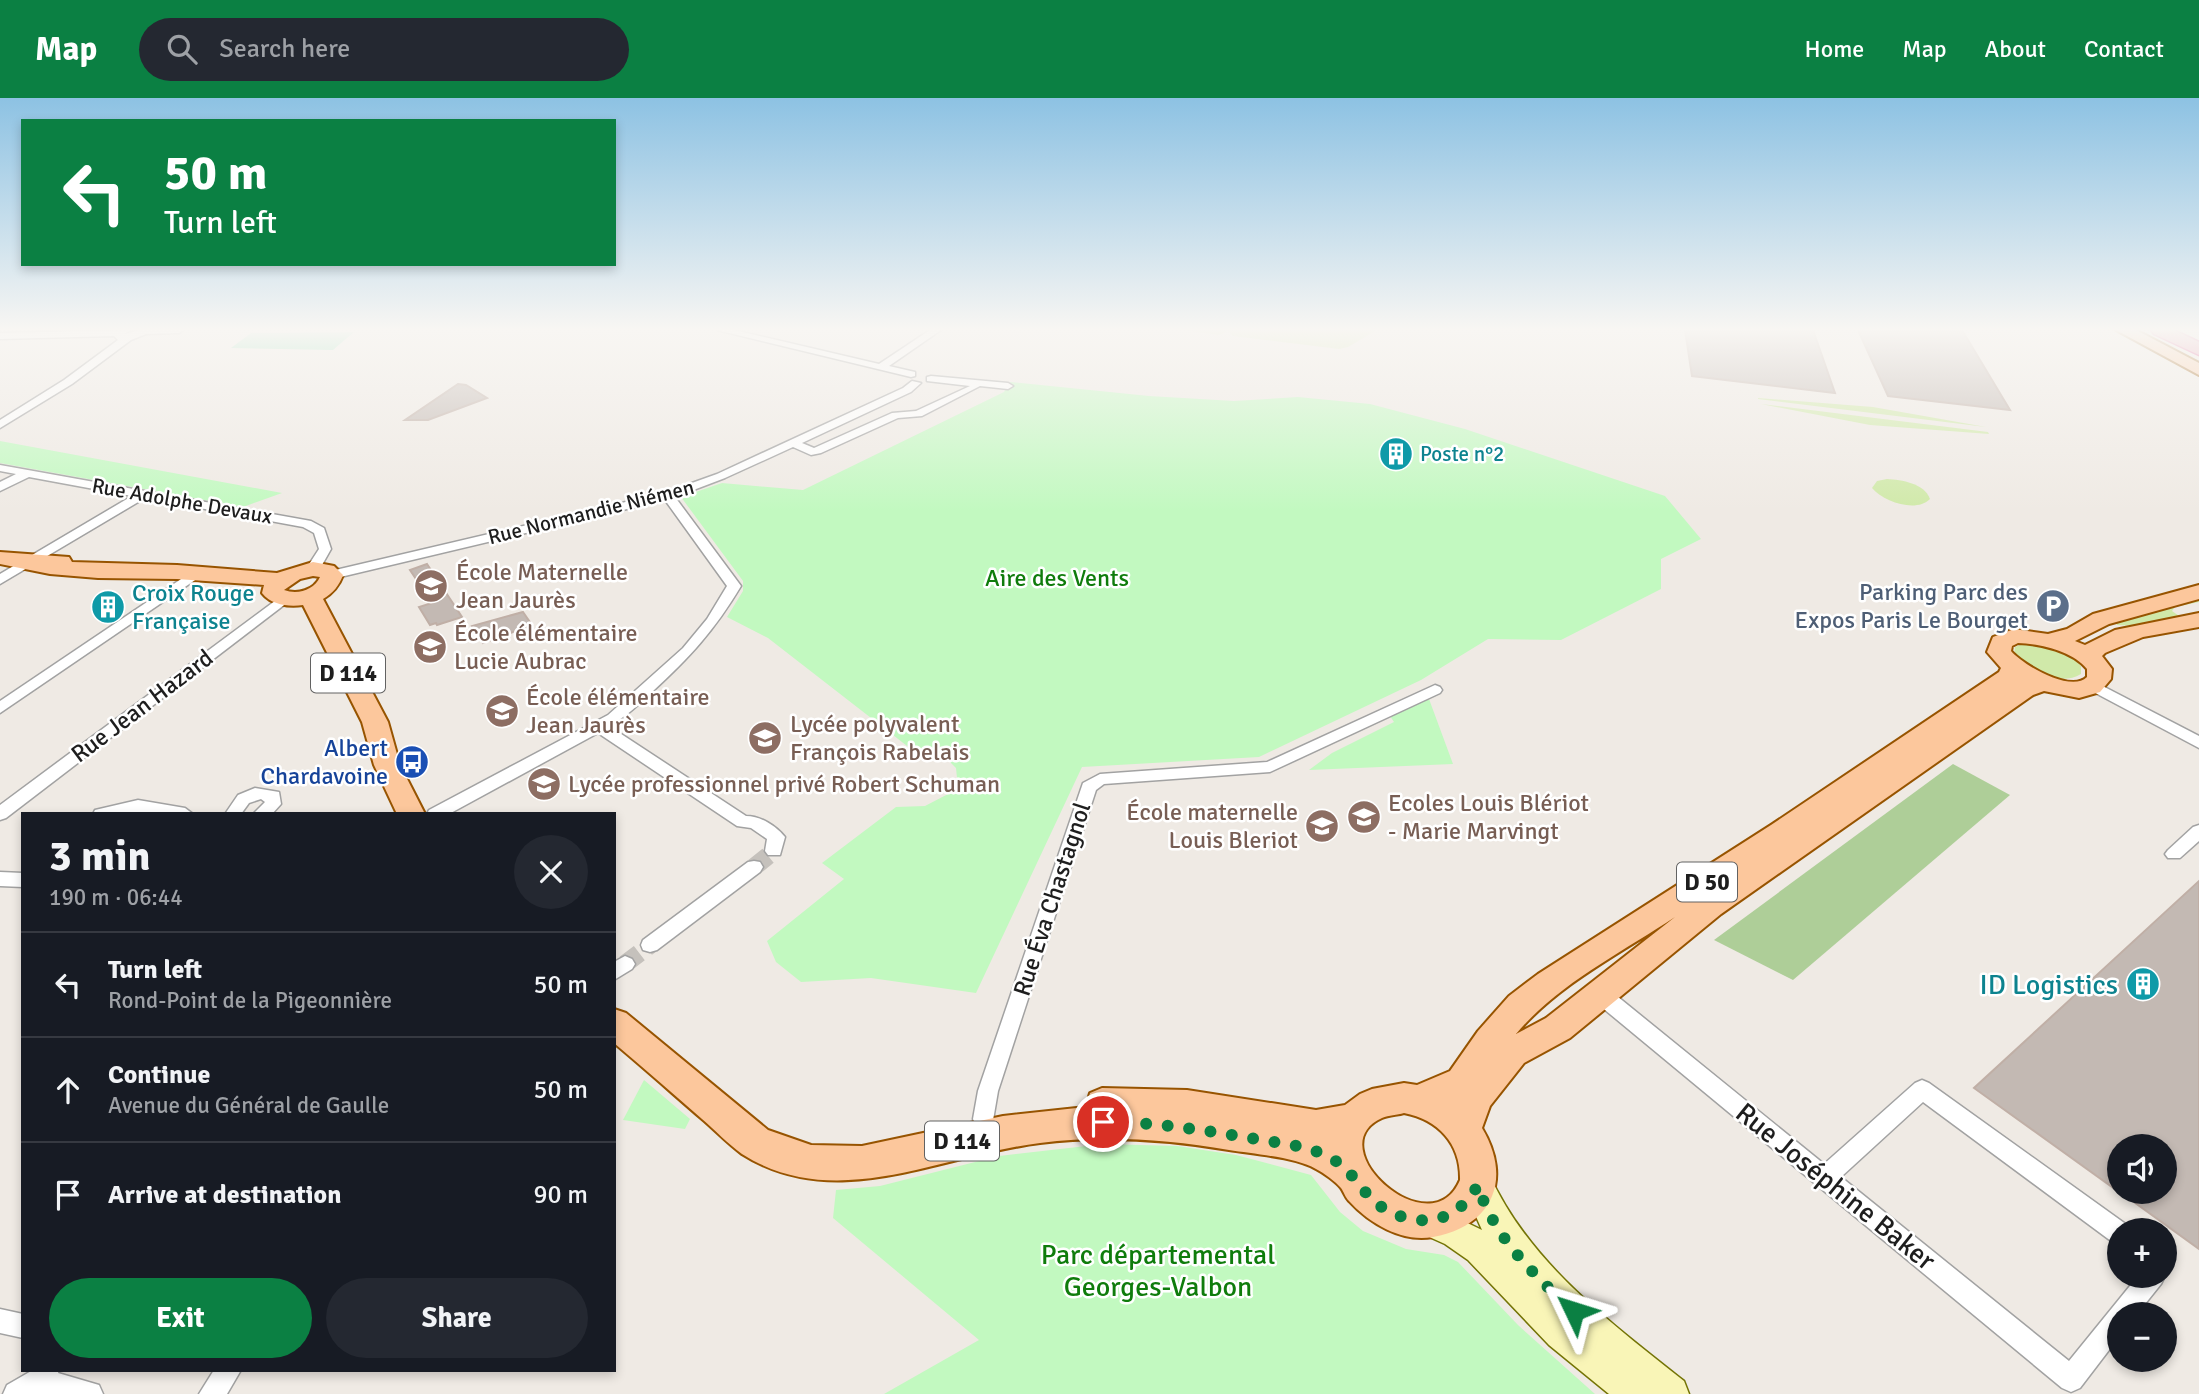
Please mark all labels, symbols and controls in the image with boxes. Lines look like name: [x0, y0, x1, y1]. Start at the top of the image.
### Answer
search box: [139, 18, 629, 81]
text: Map: [35, 29, 97, 70]
icon: search: [163, 30, 201, 68]
text: Search here: [219, 33, 350, 65]
text: Home: [1804, 34, 1864, 64]
text: Map: [1902, 34, 1947, 64]
text: About: [1985, 34, 2046, 64]
text: Contact: [2084, 34, 2164, 64]
text: 50 m: [164, 143, 267, 203]
icon: left: [49, 147, 140, 238]
text: Turn left: [164, 203, 277, 242]
building icon: Poste n°2: [1377, 435, 1415, 473]
place label: Poste n°2: [1420, 441, 1504, 467]
street label: Rue Adolphe Devaux: [90, 472, 274, 530]
street label: Rue Normandie Niémen: [485, 474, 697, 550]
place label: École Maternelle Jean Jaurès: [456, 557, 628, 615]
park label: Aire des Vents: [985, 563, 1129, 593]
school or university icon: École Maternelle Jean Jaurès: [412, 567, 450, 605]
place label: Parking Parc des Expos Paris Le Bourget: [1795, 577, 2028, 635]
place label: Croix Rouge Française: [132, 578, 254, 636]
parking icon: Parking Parc des Expos Paris Le Bourget: [2034, 587, 2072, 625]
building icon: Croix Rouge Française: [89, 588, 127, 626]
place label: École élémentaire Lucie Aubrac: [454, 618, 638, 676]
school or university icon: École élémentaire Lucie Aubrac: [411, 628, 449, 666]
street label: Rue Jean Hazard: [65, 643, 219, 769]
road number: D 114: [311, 653, 385, 692]
place label: École élémentaire Jean Jaurès: [526, 682, 710, 740]
school or university icon: École élémentaire Jean Jaurès: [483, 692, 521, 730]
place label: Lycée polyvalent François Rabelais: [790, 709, 969, 767]
school or university icon: Lycée polyvalent François Rabelais: [746, 719, 784, 757]
place label: Albert Chardavoine: [260, 733, 388, 791]
bus stop icon: Albert Chardavoine: [393, 743, 431, 781]
school or university icon: Lycée professionnel privé Robert Schuman: [525, 765, 563, 803]
place label: Lycée professionnel privé Robert Schuman: [568, 769, 1000, 799]
place label: Ecoles Louis Blériot - Marie Marvingt: [1388, 788, 1589, 846]
place label: École maternelle Louis Bleriot: [1126, 797, 1298, 855]
street label: Rue Éva Chastagnol: [1007, 798, 1097, 1000]
school or university icon: Ecoles Louis Blériot - Marie Marvingt: [1345, 798, 1383, 836]
school or university icon: École maternelle Louis Bleriot: [1303, 807, 1341, 845]
text: 3 min: [49, 831, 150, 882]
button: close: [514, 835, 588, 909]
road number: D 50: [1677, 862, 1737, 902]
text: 190 m · 06:44: [49, 883, 183, 912]
text: Turn left: [108, 954, 202, 986]
building icon: ID Logistics: [2124, 965, 2162, 1003]
icon: left: [49, 966, 87, 1004]
place label: ID Logistics: [1979, 968, 2118, 1002]
text: 50 m: [533, 969, 588, 1001]
text: Rond-Point de la Pigeonnière: [108, 986, 392, 1015]
text: Continue: [108, 1059, 210, 1091]
icon: ahead: [49, 1071, 87, 1109]
text: 50 m: [533, 1074, 588, 1106]
text: Avenue du Général de Gaulle: [108, 1091, 389, 1120]
pin: [1073, 1092, 1133, 1152]
street label: Rue Joséphine Baker: [1729, 1096, 1943, 1278]
icon: arrive: [1084, 1103, 1122, 1141]
road number: D 114: [925, 1122, 999, 1160]
map controls: [2107, 1134, 2177, 1372]
button: sound: [2107, 1134, 2177, 1204]
icon: arrive: [49, 1176, 87, 1214]
text: Arrive at destination: [108, 1179, 341, 1211]
text: 90 m: [533, 1179, 588, 1211]
button: +: [2107, 1218, 2177, 1288]
park label: Parc départemental Georges-Valbon: [1041, 1238, 1275, 1304]
position arrow: [1537, 1274, 1611, 1348]
button: Exit: [49, 1278, 312, 1358]
button: Share: [326, 1278, 588, 1358]
button: −: [2107, 1302, 2177, 1372]

